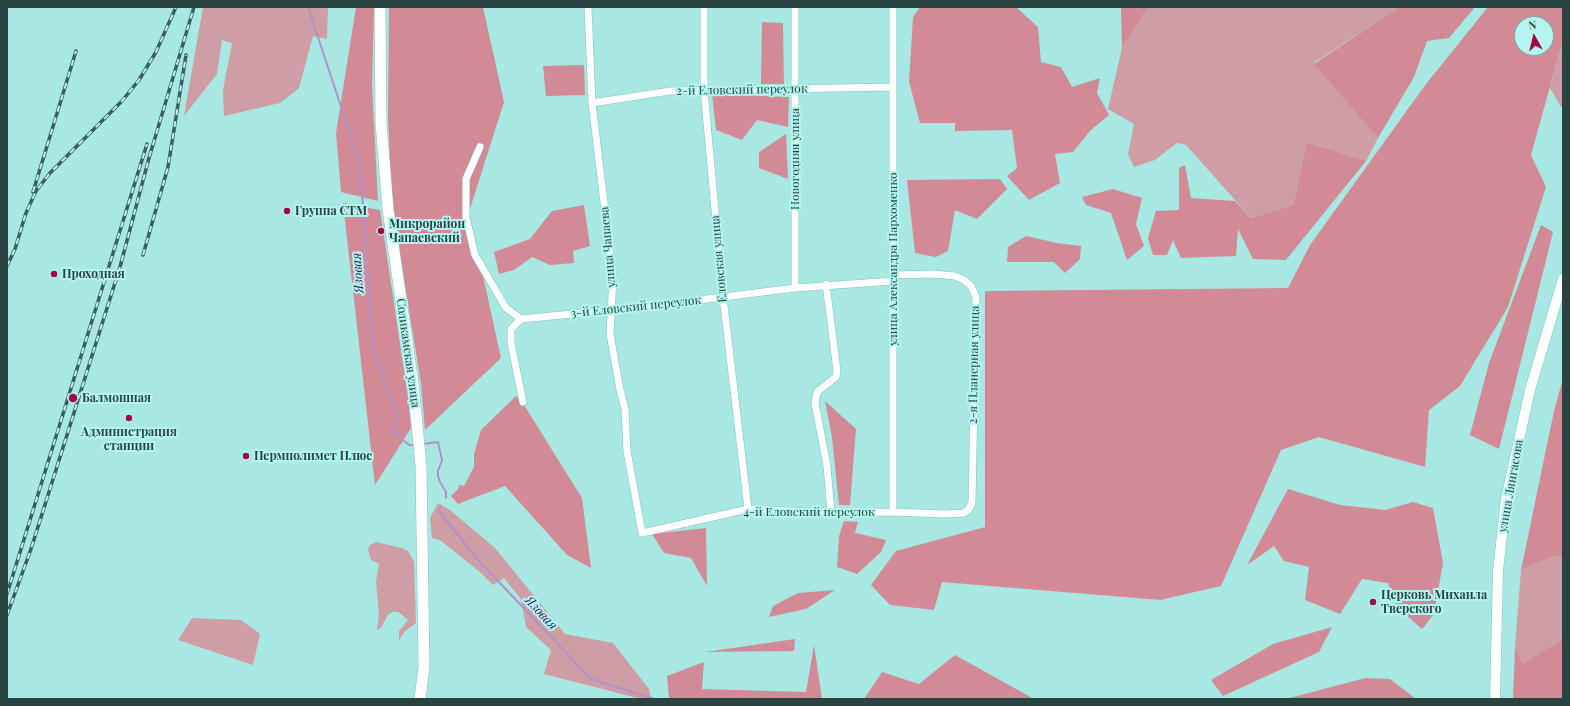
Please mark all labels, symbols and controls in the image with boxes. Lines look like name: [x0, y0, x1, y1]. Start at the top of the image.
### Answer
north arrow: [1514, 16, 1554, 56]
text: N: [1527, 17, 1537, 33]
street label: 2-й Еловский переулок: [676, 82, 808, 98]
street label: Новогодняя улица: [788, 108, 802, 210]
street label: улица Александра Пархоменко: [886, 172, 900, 346]
place label: Группа СТМ: [295, 204, 367, 218]
marker: Группа СТМ: [282, 206, 292, 216]
street label: улица Чапаева: [597, 206, 619, 288]
street label: Еловская улица: [708, 215, 730, 303]
place label: Микрорайон Чапаевский: [389, 217, 465, 245]
marker: Микрорайон Чапаевский: [376, 226, 386, 236]
water label: Язовая: [349, 252, 367, 294]
place label: Проходная: [62, 267, 125, 281]
marker: Проходная: [49, 269, 59, 279]
street label: 3-й Еловский переулок: [570, 293, 702, 321]
street label: Соликамская улица: [393, 297, 423, 409]
street label: 2-я Планерная улица: [966, 306, 982, 424]
place label: Балмошная: [82, 391, 151, 405]
marker: Балмошная: [67, 392, 79, 404]
marker: Администрация станции: [124, 413, 134, 423]
place label: Администрация станции: [81, 425, 177, 453]
street label: улица Лянгасова: [1496, 439, 1526, 533]
place label: Пермполимет Плюс: [254, 449, 372, 463]
marker: Пермполимет Плюс: [241, 451, 251, 461]
street label: 4-й Еловский переулок: [743, 505, 875, 519]
place label: Церковь Михаила Тверского: [1381, 588, 1487, 616]
water label: Язовая: [521, 593, 561, 633]
marker: Церковь Михаила Тверского: [1368, 597, 1378, 607]

